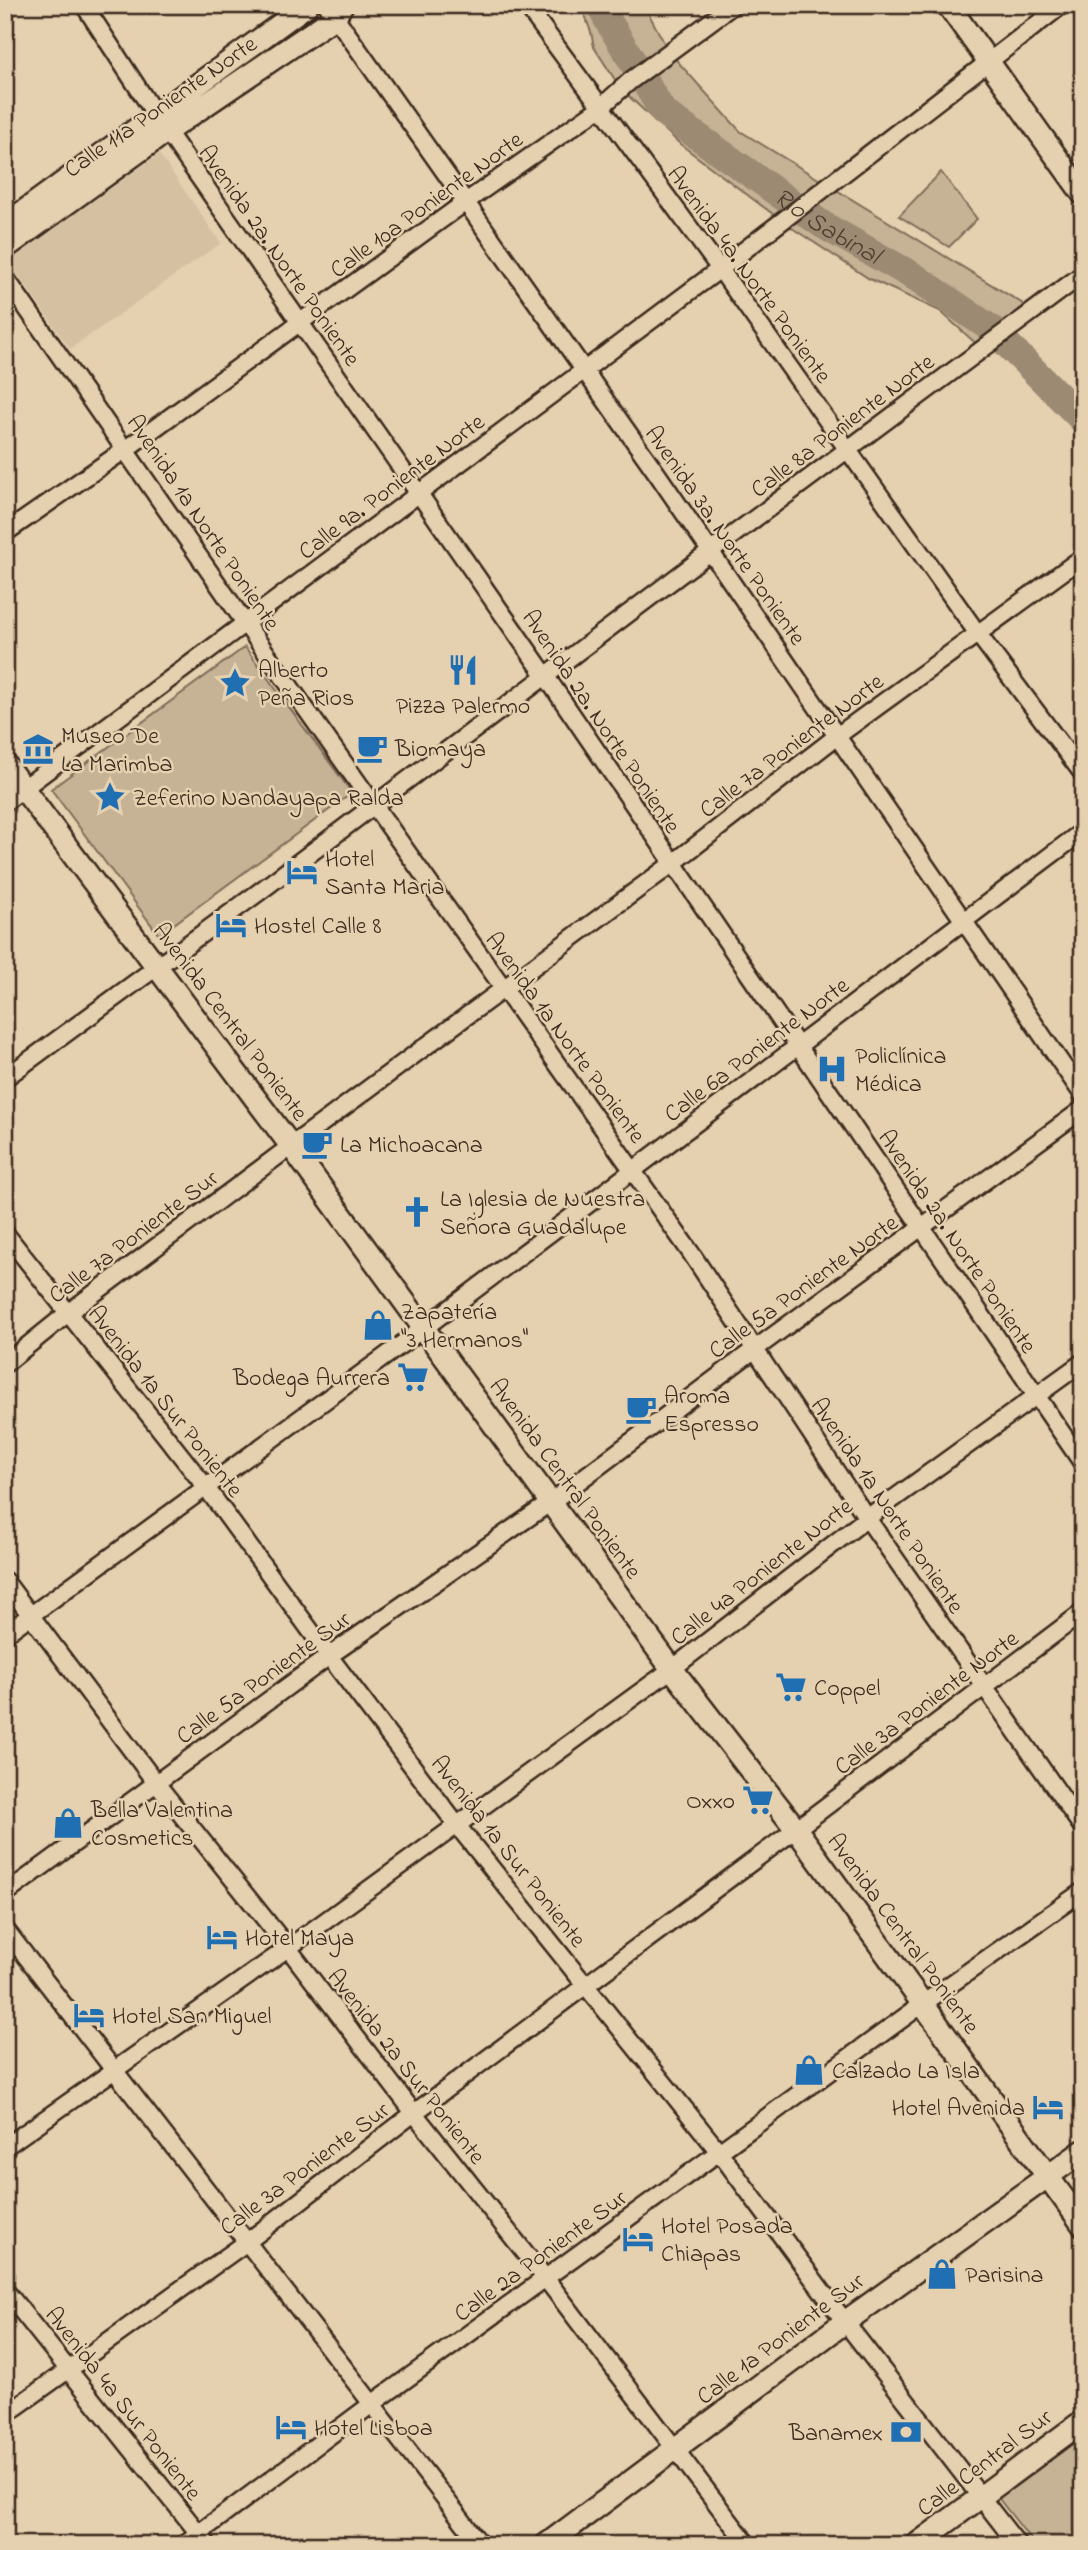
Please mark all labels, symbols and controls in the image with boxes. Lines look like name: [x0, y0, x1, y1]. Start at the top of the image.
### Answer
street label: Calle 11a Poniente Norte: [58, 28, 265, 188]
street label: Calle 10a Poniente Norte: [324, 124, 532, 288]
street label: Avenida 2a. Norte Poniente: [188, 139, 368, 375]
street label: Avenida 4a. Norte Poniente: [657, 159, 839, 392]
water label: Río Sabinal: [765, 180, 889, 277]
street label: Calle 8a Poniente Norte: [744, 346, 943, 508]
street label: Calle 9a. Poniente Norte: [292, 406, 493, 570]
street label: Avenida 1a Norte Poniente: [116, 408, 288, 639]
street label: Avenida 3a. Norte Poniente: [635, 419, 813, 654]
street label: Avenida 2a. Norte Poniente: [512, 603, 688, 842]
restaurant icon: Pizza Palermo: [446, 653, 480, 687]
place label: Alberto Peña Rios: [258, 654, 354, 717]
place icon: Alberto Peña Rios: [218, 666, 252, 700]
street label: Calle 7a Poniente Norte: [693, 666, 892, 828]
place label: Pizza Palermo: [396, 690, 530, 725]
place label: Museo De La Marimba: [61, 720, 172, 783]
cafe icon: Biomaya: [355, 731, 389, 765]
museum icon: Museo De La Marimba: [21, 732, 55, 766]
place label: Biomaya: [394, 733, 486, 769]
place icon: Zeferino Nandayapa Ralda: [93, 780, 127, 814]
place label: Zeferino Nandayapa Ralda: [133, 782, 404, 818]
place label: Hotel Santa Maria: [325, 843, 444, 906]
hotel icon: Hotel Santa Maria: [285, 855, 319, 889]
hotel icon: Hostel Calle 8: [214, 908, 248, 942]
place label: Hostel Calle 8: [254, 910, 381, 945]
street label: Avenida Central Poniente: [143, 916, 316, 1129]
street label: Avenida 1a Norte Poniente: [475, 925, 653, 1152]
street label: Calle 6a Poniente Norte: [658, 970, 858, 1132]
place label: Policlínica Médica: [855, 1040, 946, 1103]
hospital icon: Policlínica Médica: [815, 1052, 849, 1086]
street label: Avenida 2a. Norte Poniente: [868, 1123, 1044, 1362]
cafe icon: La Michoacana: [300, 1127, 334, 1161]
place label: La Michoacana: [340, 1129, 483, 1164]
street label: Calle 7a Poniente Sur: [42, 1162, 227, 1314]
place label: La Iglesia de Nuestra Señora Guadalupe: [440, 1183, 645, 1246]
church icon: La Iglesia de Nuestra Señora Guadalupe: [400, 1195, 434, 1229]
street label: Calle 5a Poniente Norte: [702, 1207, 907, 1369]
place label: Zapatería "3 Hermanos": [401, 1296, 528, 1359]
street label: Avenida 1a Sur Poniente: [78, 1299, 251, 1506]
shop icon: Zapatería "3 Hermanos": [361, 1308, 395, 1342]
supermarket icon: Bodega Aurrera: [396, 1360, 430, 1394]
place label: Bodega Aurrera: [232, 1362, 390, 1397]
street label: Avenida Central Poniente: [479, 1372, 649, 1587]
place label: Aroma Espresso: [664, 1380, 759, 1443]
street label: Avenida 1a Norte Poniente: [800, 1391, 972, 1622]
cafe icon: Aroma Espresso: [624, 1392, 658, 1426]
street label: Calle 4a Poniente Norte: [664, 1490, 861, 1655]
street label: Calle 5a Poniente Sur: [170, 1603, 360, 1754]
street label: Calle 3a Poniente Norte: [828, 1623, 1027, 1785]
supermarket icon: Coppel: [774, 1670, 808, 1704]
place label: Coppel: [814, 1672, 881, 1707]
street label: Avenida 1a Sur Poniente: [421, 1749, 594, 1956]
supermarket icon: Oxxo: [741, 1783, 775, 1817]
place label: Oxxo: [686, 1785, 735, 1820]
place label: Bella Valentina Cosmetics: [90, 1794, 233, 1857]
shop icon: Bella Valentina Cosmetics: [51, 1806, 85, 1840]
street label: Avenida Central Poniente: [817, 1827, 987, 2042]
hotel icon: Hotel Maya: [205, 1920, 239, 1954]
place label: Hotel Maya: [245, 1922, 354, 1958]
street label: Avenida 2a Sur Poniente: [317, 1962, 493, 2173]
hotel icon: Hotel San Miguel: [72, 1998, 106, 2032]
place label: Hotel San Miguel: [112, 2000, 272, 2035]
shop icon: Calzado La Isla: [792, 2053, 826, 2087]
place label: Calzado La Isla: [832, 2055, 980, 2090]
hotel icon: Hotel Avenida: [1031, 2090, 1065, 2124]
place label: Hotel Avenida: [892, 2092, 1025, 2127]
street label: Calle 3a Poniente Sur: [213, 2094, 398, 2246]
street label: Calle 2a Poniente Sur: [448, 2182, 636, 2332]
place label: Hotel Posada Chiapas: [661, 2210, 793, 2273]
hotel icon: Hotel Posada Chiapas: [621, 2222, 655, 2256]
shop icon: Parisina: [925, 2257, 959, 2291]
place label: Parisina: [965, 2259, 1044, 2294]
street label: Calle 1a Poniente Sur: [690, 2265, 873, 2415]
street label: Avenida 4a Sur Poniente: [35, 2300, 209, 2509]
street label: Calle Central Sur: [910, 2401, 1061, 2527]
hotel icon: Hotel Lisboa: [274, 2410, 308, 2444]
place label: Hotel Lisboa: [314, 2412, 433, 2447]
bank icon: Banamex: [889, 2415, 923, 2449]
place label: Banamex: [788, 2417, 883, 2452]

